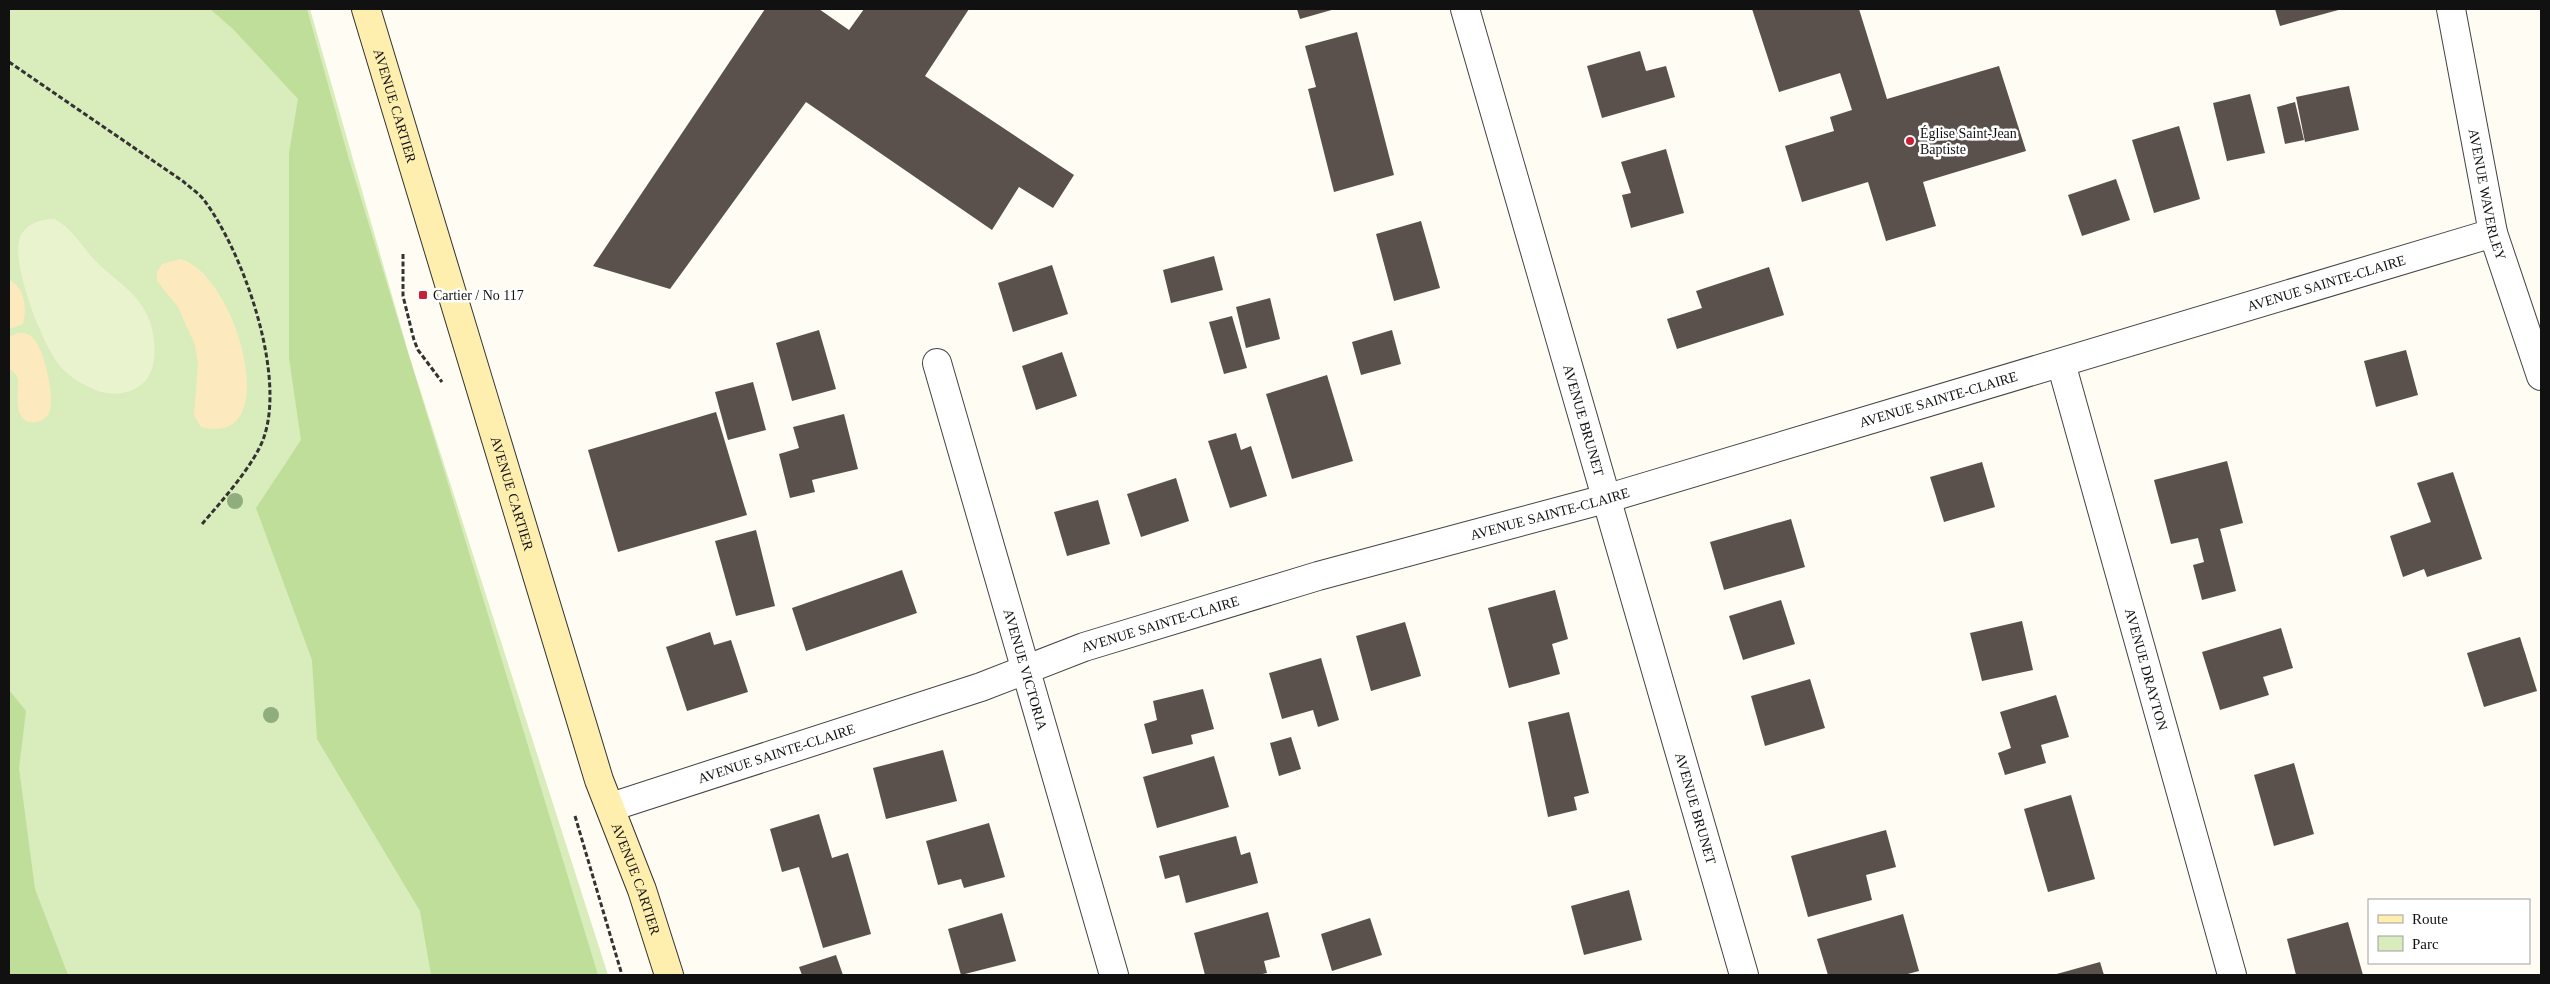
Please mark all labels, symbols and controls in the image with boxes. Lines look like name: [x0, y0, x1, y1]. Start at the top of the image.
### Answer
street label: AVENUE CARTIER: [371, 47, 420, 165]
place label: Église Saint-Jean Baptiste: [1920, 125, 2017, 157]
street label: AVENUE WAVERLEY: [2466, 127, 2509, 262]
marker: Église Saint-Jean Baptiste: [1904, 135, 1916, 147]
street label: AVENUE SAINTE-CLAIRE: [2245, 252, 2407, 314]
place label: Cartier / No 117: [433, 288, 524, 303]
marker: Cartier / No 117: [417, 289, 429, 301]
street label: AVENUE BRUNET: [1561, 363, 1607, 478]
street label: AVENUE SAINTE-CLAIRE: [1857, 368, 2019, 430]
street label: AVENUE CARTIER: [488, 435, 537, 553]
street label: AVENUE SAINTE-CLAIRE: [1468, 485, 1631, 542]
street label: AVENUE SAINTE-CLAIRE: [1079, 593, 1241, 655]
street label: AVENUE DRAYTON: [2122, 606, 2171, 732]
street label: AVENUE VICTORIA: [1001, 607, 1051, 733]
street label: AVENUE SAINTE-CLAIRE: [696, 721, 857, 786]
street label: AVENUE BRUNET: [1673, 751, 1719, 866]
street label: AVENUE CARTIER: [609, 820, 663, 937]
legend: [2368, 899, 2530, 964]
text: Route: [2412, 911, 2448, 927]
text: Parc: [2412, 936, 2439, 952]

